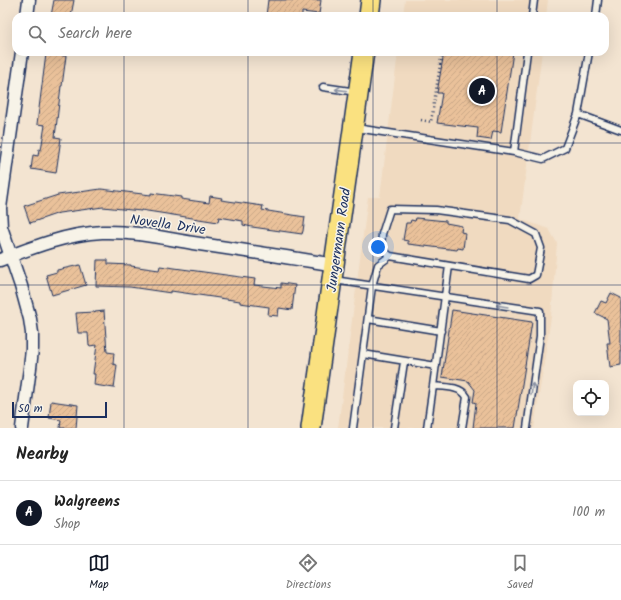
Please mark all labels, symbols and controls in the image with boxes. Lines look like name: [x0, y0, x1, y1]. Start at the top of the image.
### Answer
search box: [12, 12, 609, 56]
text: Search here: [58, 22, 132, 46]
icon: search: [26, 23, 48, 45]
pin: A: [469, 76, 495, 106]
one-way arrow: [335, 86, 348, 94]
street label: Jungermann Road: [321, 186, 357, 293]
street label: Novella Drive: [129, 209, 208, 241]
your location: [368, 237, 388, 257]
one-way arrow: [496, 301, 509, 309]
map controls: [573, 380, 609, 416]
button: locate: [573, 380, 609, 416]
one-way arrow: [528, 383, 536, 396]
scale bar: [12, 400, 107, 419]
text: 50 m: [18, 400, 43, 418]
text: Nearby: [16, 441, 68, 468]
text: Walgreens: [54, 490, 120, 514]
text: A: [25, 502, 33, 523]
text: 100 m: [572, 502, 605, 523]
text: Shop: [54, 514, 80, 535]
tab: Map: [88, 552, 110, 594]
tab: Directions: [286, 552, 331, 594]
tab: Saved: [507, 552, 533, 594]

